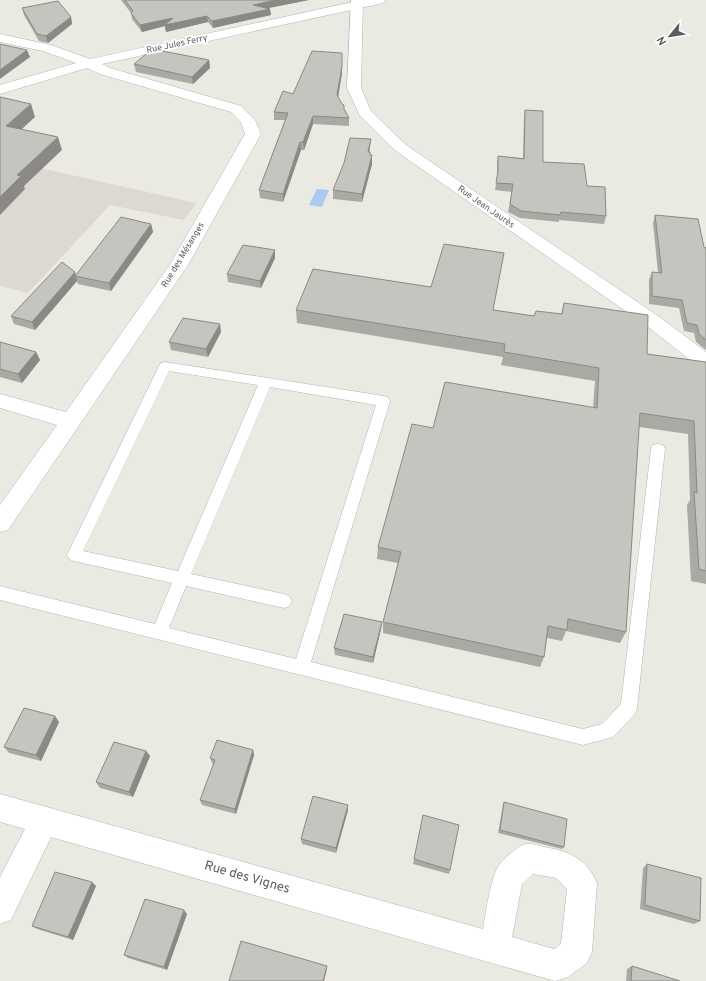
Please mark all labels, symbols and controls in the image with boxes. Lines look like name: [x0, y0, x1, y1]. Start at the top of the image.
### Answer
north arrow: [650, 16, 690, 56]
street label: Rue Jules Ferry: [145, 32, 209, 56]
text: N: [654, 34, 670, 47]
street label: Rue Jean Jaurès: [455, 183, 517, 231]
street label: Rue des Mésanges: [159, 220, 207, 290]
street label: Rue des Vignes: [202, 858, 292, 898]

